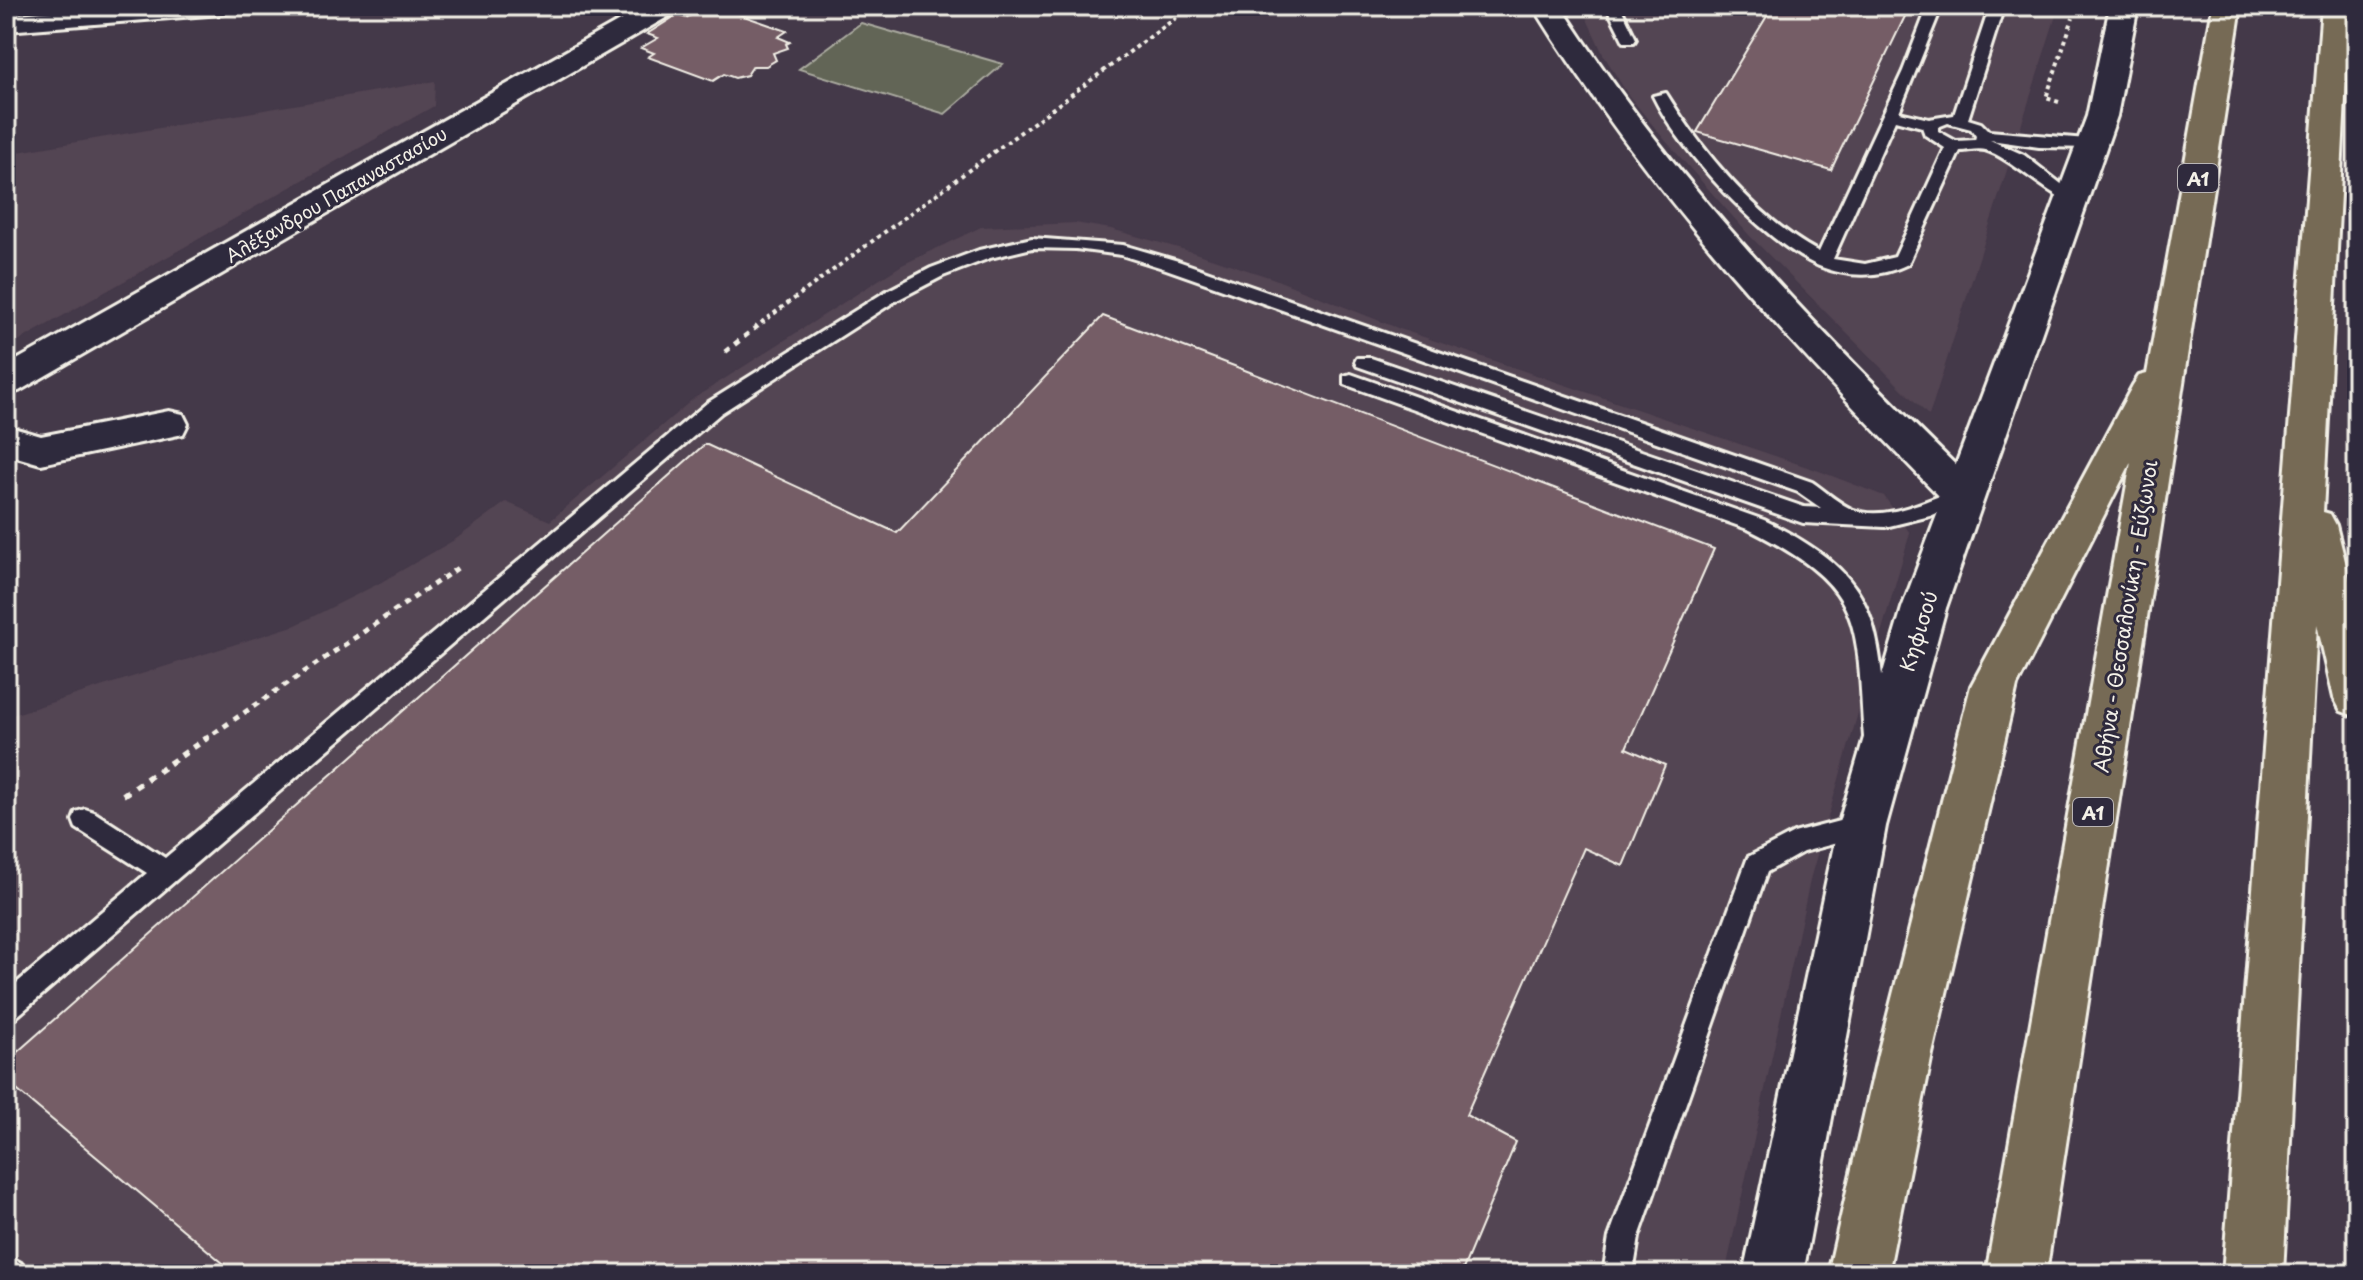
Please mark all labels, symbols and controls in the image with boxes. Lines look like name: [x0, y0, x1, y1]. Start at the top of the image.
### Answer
street label: Αλέξανδρου Παπαναστασίου: [220, 119, 452, 269]
road number: Α1: [2178, 164, 2218, 192]
street label: Αθήνα - Θεσσαλονίκη - Εύζωνοι: [2085, 457, 2165, 775]
street label: Κηφισού: [1892, 587, 1944, 675]
road number: Α1: [2073, 798, 2113, 826]

